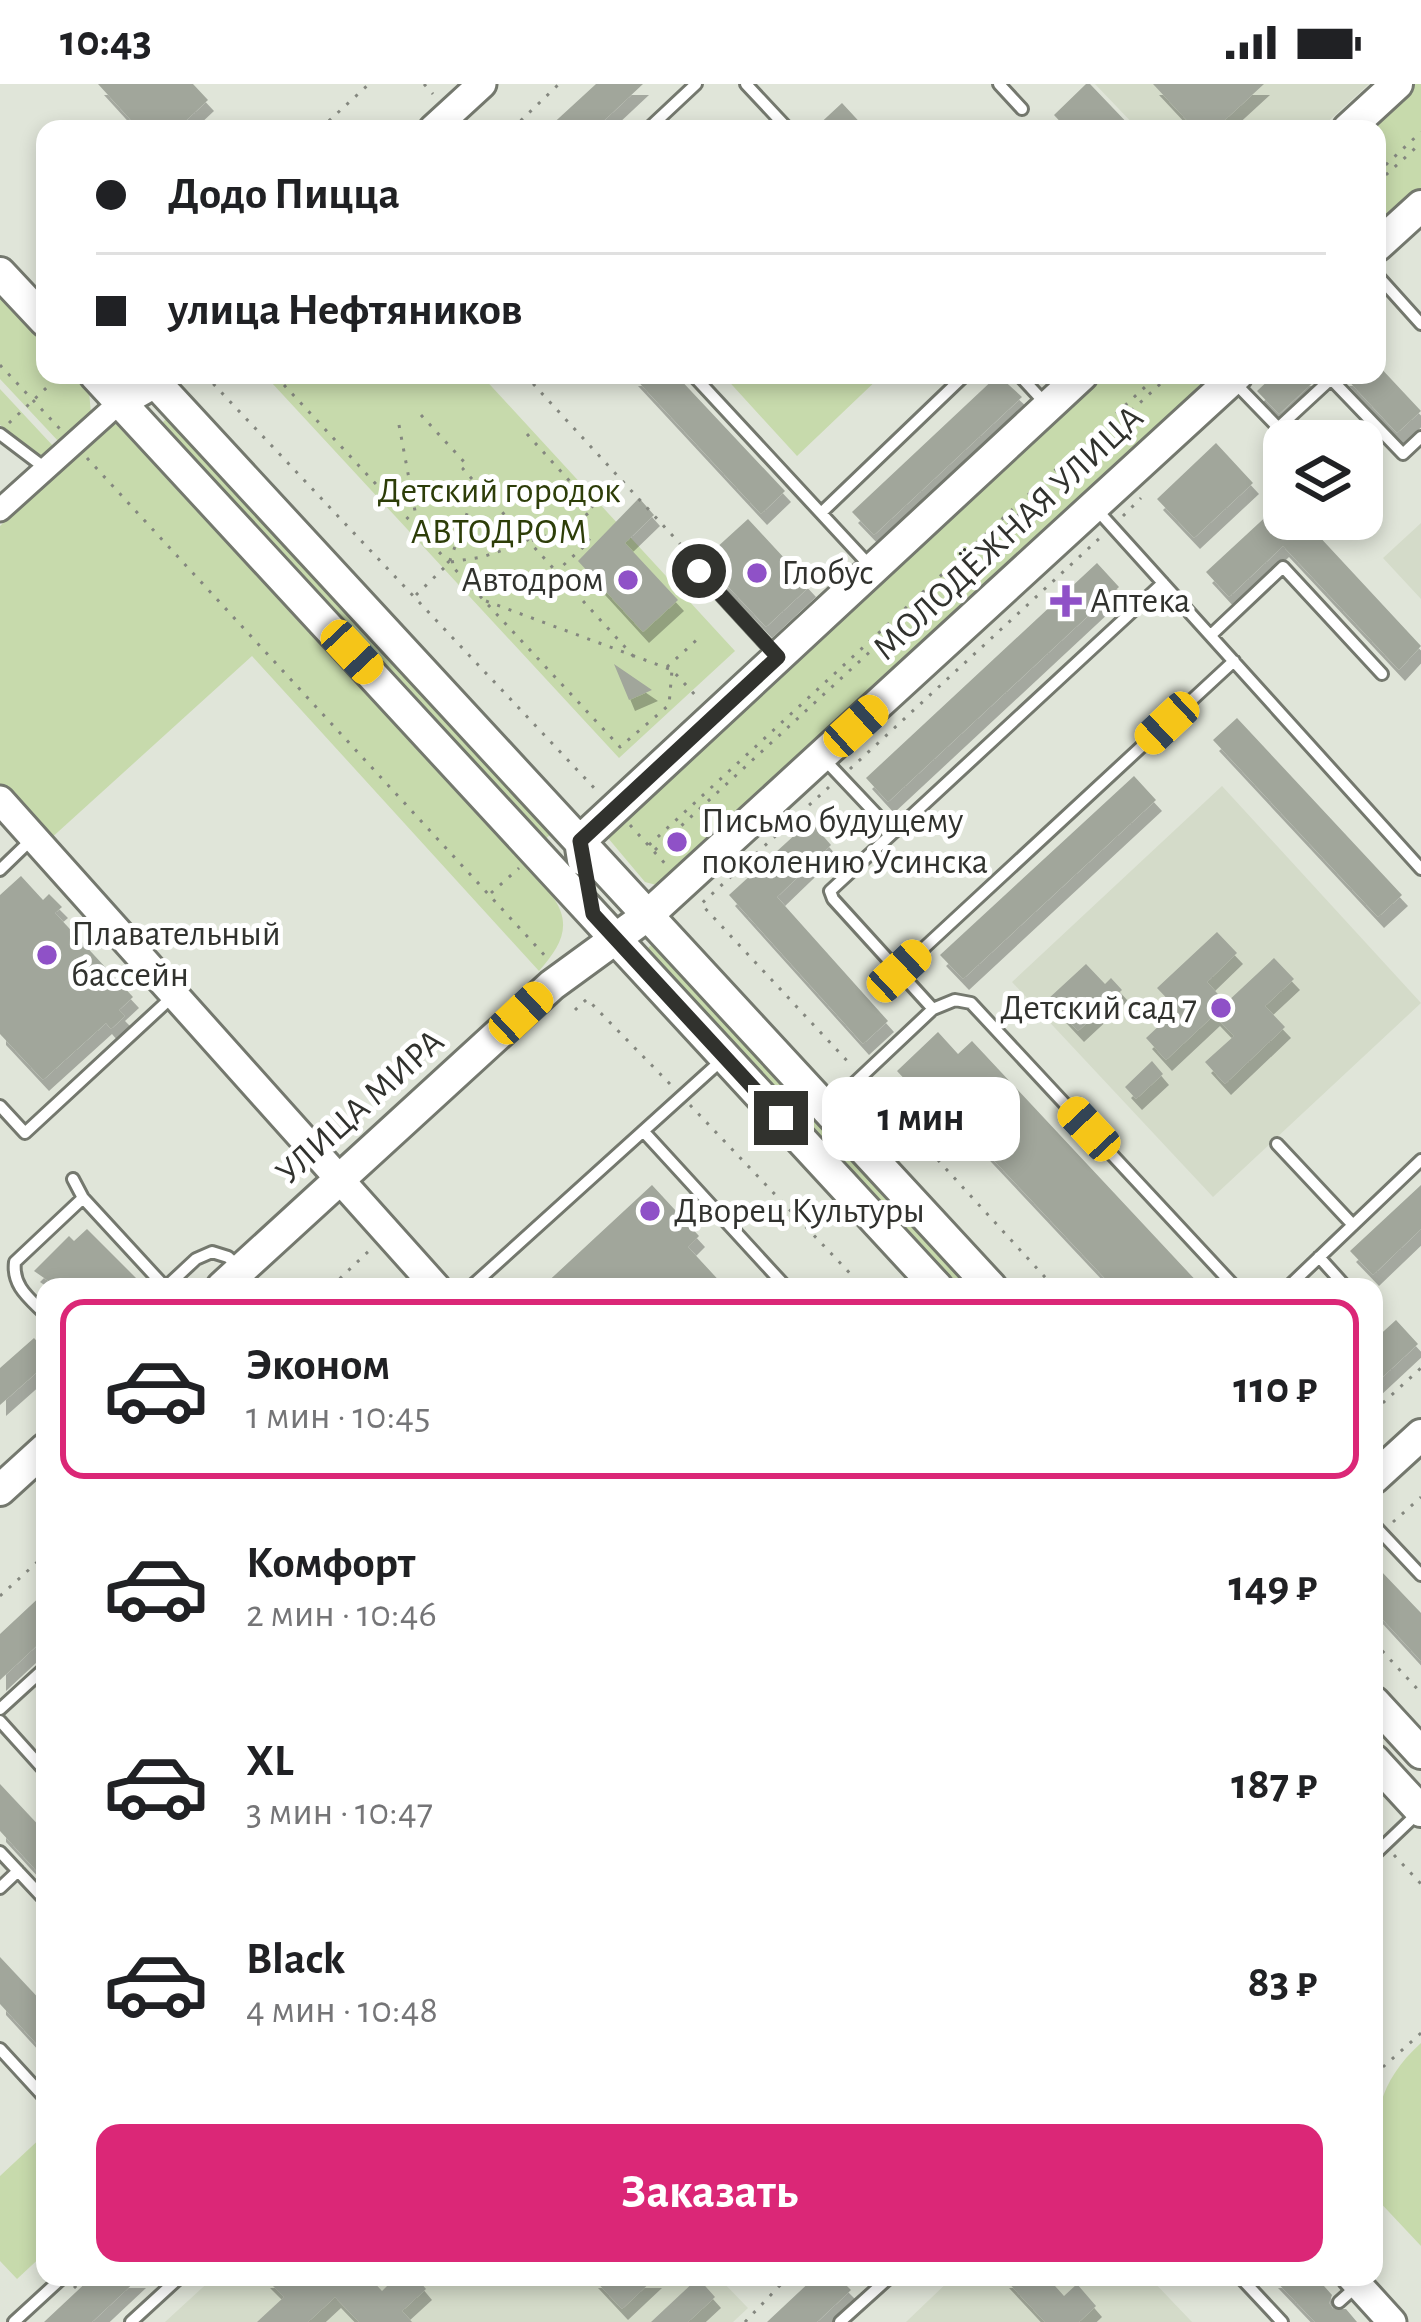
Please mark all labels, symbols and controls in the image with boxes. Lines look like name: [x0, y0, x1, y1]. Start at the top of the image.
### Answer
text: 10:43: [60, 19, 152, 64]
text: Додо Пицца: [168, 172, 400, 217]
text: улица Нефтяников: [168, 288, 522, 333]
street label: МОЛОДЁЖНАЯ УЛИЦА: [865, 397, 1150, 667]
map controls: [1263, 420, 1383, 540]
button: layers: [1263, 420, 1383, 540]
park label: Детский городок АВТОДРОМ: [377, 473, 621, 550]
route start: [672, 544, 726, 598]
place label: Глобус: [781, 555, 874, 591]
marker: Глобус: [744, 560, 770, 586]
place label: Автодром: [461, 562, 604, 598]
marker: Автодром: [615, 567, 641, 593]
place label: Аптека: [1090, 583, 1191, 619]
marker: Аптека: [1053, 588, 1079, 614]
car: [314, 613, 390, 691]
car: [1128, 685, 1206, 761]
car: [817, 689, 895, 763]
place label: Письмо будущему поколению Усинска: [701, 803, 988, 880]
marker: Письмо будущему поколению Усинска: [664, 829, 690, 855]
place label: Плавательный бассейн: [71, 916, 281, 993]
car: [860, 933, 938, 1009]
marker: Плавательный бассейн: [34, 942, 60, 968]
car: [482, 975, 560, 1051]
place label: Детский сад 7: [1000, 990, 1197, 1026]
marker: Детский сад 7: [1208, 995, 1234, 1021]
street label: УЛИЦА МИРА: [269, 1023, 451, 1191]
callout: 1 мин: [823, 1076, 1021, 1160]
car: [1051, 1090, 1127, 1168]
route end: [754, 1091, 808, 1145]
text: 1 мин: [878, 1099, 964, 1138]
place label: Дворец Культуры: [674, 1193, 925, 1229]
marker: Дворец Культуры: [637, 1198, 663, 1224]
icon: car: [102, 1335, 210, 1443]
text: Эконом: [246, 1343, 390, 1388]
text: 110 ₽: [1233, 1366, 1317, 1411]
text: 1 мин · 10:45: [246, 1397, 430, 1436]
icon: car: [102, 1533, 210, 1641]
text: Комфорт: [246, 1541, 415, 1586]
text: 149 ₽: [1229, 1564, 1317, 1609]
text: 2 мин · 10:46: [246, 1595, 437, 1634]
icon: car: [102, 1731, 210, 1839]
text: XL: [246, 1739, 294, 1784]
text: 187 ₽: [1231, 1762, 1317, 1807]
text: 3 мин · 10:47: [246, 1793, 433, 1832]
icon: car: [102, 1929, 210, 2037]
text: Black: [246, 1937, 345, 1982]
text: 83 ₽: [1248, 1960, 1317, 2005]
text: 4 мин · 10:48: [246, 1991, 438, 2030]
button: Заказать: [96, 2124, 1323, 2262]

